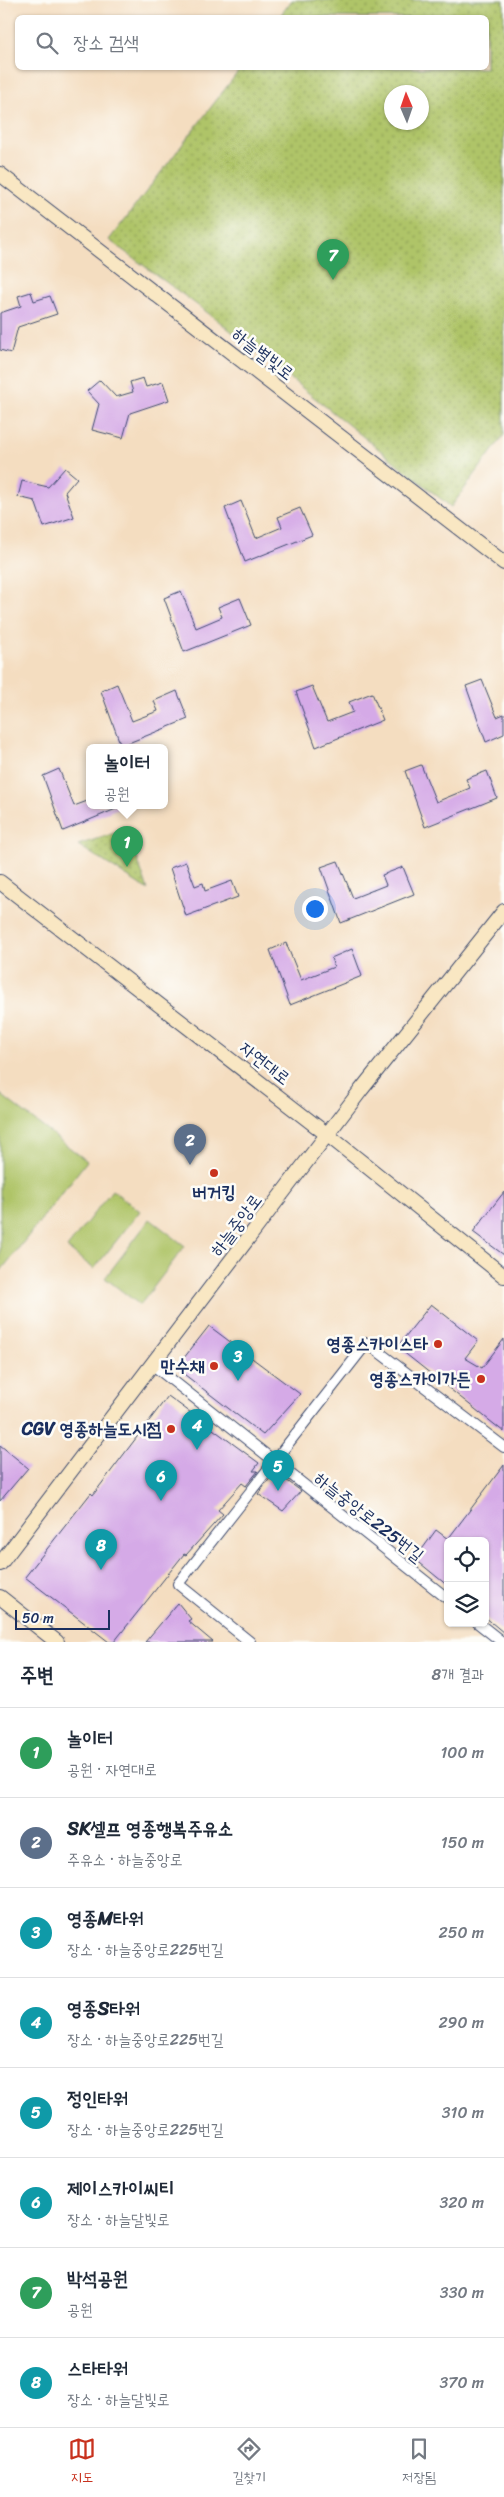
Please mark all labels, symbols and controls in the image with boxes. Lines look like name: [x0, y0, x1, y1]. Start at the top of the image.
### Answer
search box: [15, 15, 489, 70]
text: 장소 검색: [73, 26, 139, 59]
icon: search: [33, 29, 61, 57]
north arrow: [384, 85, 429, 130]
pin: 7: [317, 239, 349, 280]
street label: 하늘별빛로: [225, 319, 301, 389]
popup: [86, 744, 168, 809]
text: 놀이터: [104, 746, 150, 779]
text: 공원: [104, 779, 130, 808]
pin: 1: [111, 826, 143, 867]
your location: [302, 896, 328, 922]
street label: 자연대로: [232, 1033, 298, 1093]
pin: 2: [174, 1124, 206, 1165]
marker: 버거킹: [208, 1167, 220, 1179]
place label: 버거킹: [192, 1176, 236, 1208]
street label: 하늘중앙로: [201, 1186, 271, 1264]
place label: 영종스카이스타: [327, 1328, 429, 1360]
marker: 영종스카이스타: [432, 1338, 444, 1350]
pin: 3: [222, 1340, 254, 1381]
place label: 만수채: [161, 1350, 205, 1382]
marker: 만수채: [208, 1360, 220, 1372]
place label: 영종스카이가든: [370, 1363, 471, 1395]
marker: 영종스카이가든: [475, 1373, 487, 1385]
pin: 4: [181, 1409, 213, 1450]
place label: CGV 영종하늘도시점: [21, 1413, 162, 1445]
marker: CGV 영종하늘도시점: [165, 1423, 177, 1435]
pin: 5: [262, 1450, 294, 1491]
pin: 6: [145, 1460, 177, 1501]
street label: 하늘중앙로225번길: [307, 1463, 432, 1571]
pin: 8: [85, 1529, 117, 1570]
map controls: [444, 1537, 489, 1627]
button: locate: [444, 1537, 489, 1582]
button: layers: [444, 1582, 489, 1627]
text: 50 m: [22, 1606, 54, 1631]
scale bar: [15, 1607, 110, 1630]
text: 주변: [20, 1656, 54, 1694]
text: 8개 결과: [432, 1660, 484, 1689]
text: 놀이터: [67, 1722, 113, 1755]
text: 1: [33, 1738, 39, 1767]
text: 100 m: [440, 1738, 484, 1767]
text: 공원 · 자연대로: [67, 1755, 157, 1784]
text: SK셀프 영종행복주유소: [67, 1812, 233, 1845]
text: 2: [31, 1828, 41, 1857]
text: 150 m: [441, 1828, 484, 1857]
text: 주유소 · 하늘중앙로: [67, 1845, 183, 1874]
text: 영종M타워: [67, 1902, 144, 1935]
text: 3: [32, 1918, 40, 1947]
text: 250 m: [438, 1918, 484, 1947]
text: 장소 · 하늘중앙로225번길: [67, 1935, 224, 1964]
text: 영종S타워: [67, 1992, 140, 2025]
text: 4: [31, 2008, 41, 2037]
text: 290 m: [438, 2008, 484, 2037]
text: 장소 · 하늘중앙로225번길: [67, 2025, 224, 2054]
text: 정인타워: [67, 2082, 128, 2115]
text: 5: [31, 2098, 41, 2127]
text: 310 m: [442, 2098, 484, 2127]
text: 장소 · 하늘중앙로225번길: [67, 2115, 224, 2144]
text: 제이스카이씨티: [67, 2172, 174, 2205]
text: 6: [31, 2188, 41, 2217]
text: 320 m: [439, 2188, 484, 2217]
text: 장소 · 하늘달빛로: [67, 2205, 170, 2234]
text: 박석공원: [67, 2262, 128, 2295]
text: 7: [31, 2278, 41, 2307]
text: 330 m: [440, 2278, 484, 2307]
text: 공원: [67, 2295, 93, 2324]
text: 스타타워: [67, 2352, 128, 2385]
text: 8: [31, 2368, 41, 2397]
text: 370 m: [440, 2368, 484, 2397]
text: 장소 · 하늘달빛로: [67, 2385, 170, 2414]
tab: 지도: [68, 2435, 96, 2490]
tab: 길찾기: [232, 2435, 266, 2490]
tab: 저장됨: [402, 2435, 436, 2490]

